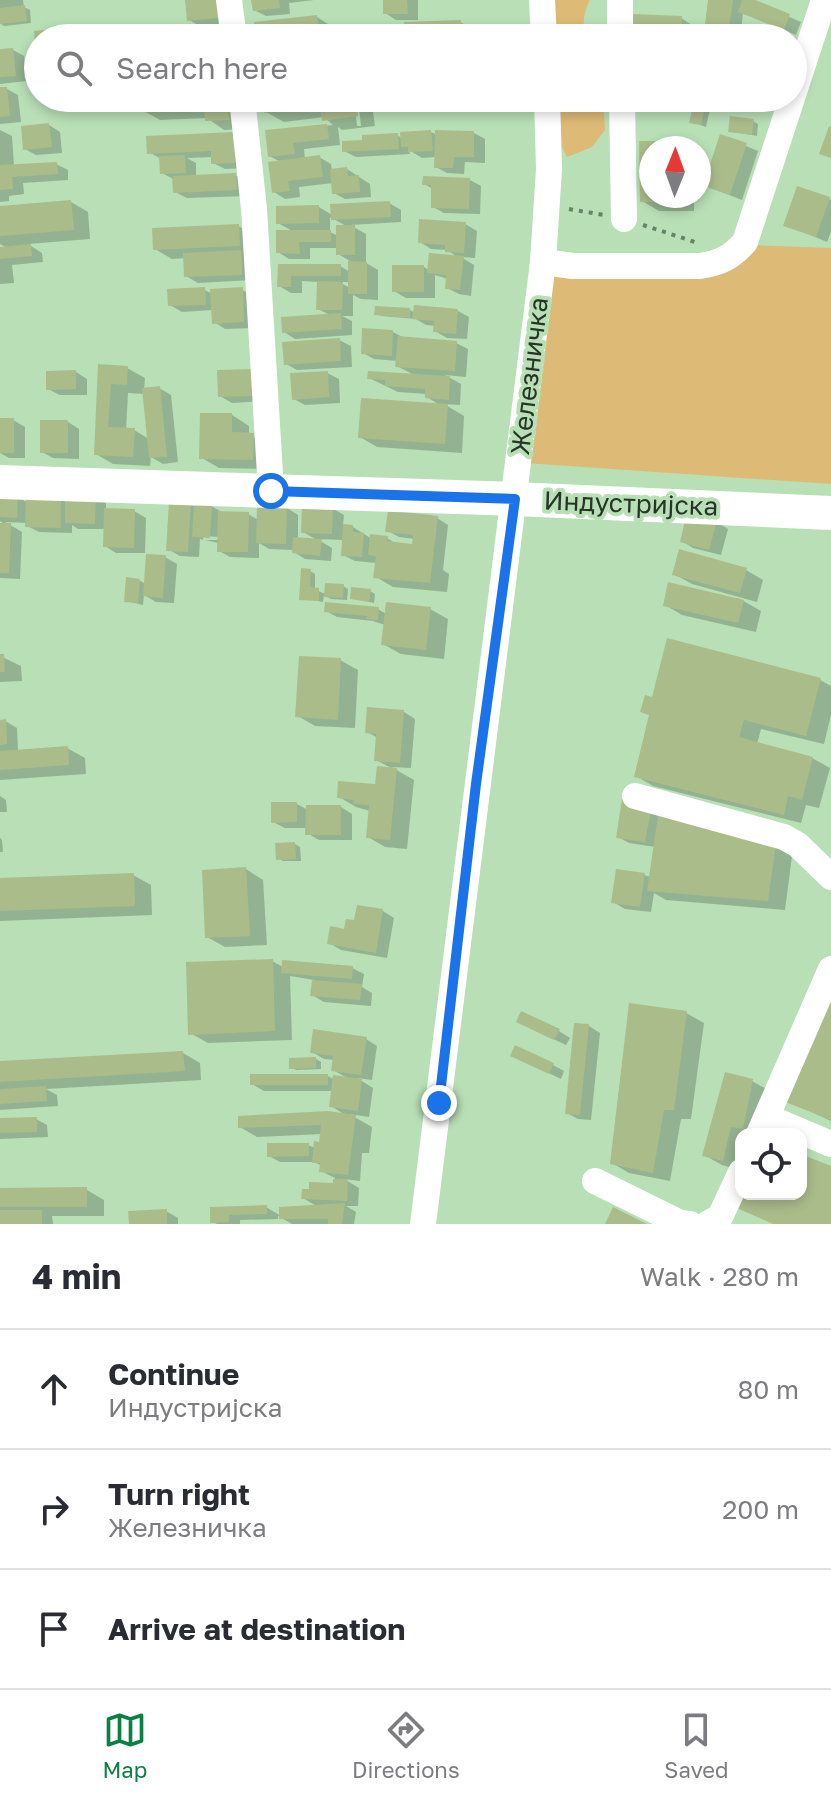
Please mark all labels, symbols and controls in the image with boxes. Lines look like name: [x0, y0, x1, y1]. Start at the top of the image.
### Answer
search box: [24, 24, 807, 112]
icon: search: [52, 46, 96, 90]
text: Search here: [116, 50, 288, 86]
north arrow: [639, 136, 711, 208]
street label: Железничка: [504, 295, 554, 457]
route start: [253, 473, 289, 509]
street label: Индустријска: [543, 484, 719, 522]
route end: [421, 1085, 457, 1121]
map controls: [735, 1128, 807, 1200]
button: locate: [735, 1128, 807, 1200]
text: 4 min: [32, 1256, 121, 1296]
text: Walk · 280 m: [640, 1261, 799, 1292]
text: Continue: [108, 1356, 239, 1392]
icon: ahead: [32, 1367, 76, 1411]
text: 80 m: [738, 1374, 799, 1405]
text: Индустријска: [108, 1392, 282, 1423]
text: Turn right: [108, 1476, 250, 1512]
icon: right: [32, 1487, 76, 1531]
text: 200 m: [722, 1494, 799, 1525]
text: Железничка: [108, 1512, 267, 1543]
icon: arrive: [32, 1607, 76, 1651]
text: Arrive at destination: [108, 1611, 405, 1647]
tab: Map: [102, 1708, 147, 1783]
tab: Directions: [352, 1708, 460, 1783]
tab: Saved: [664, 1708, 729, 1783]

